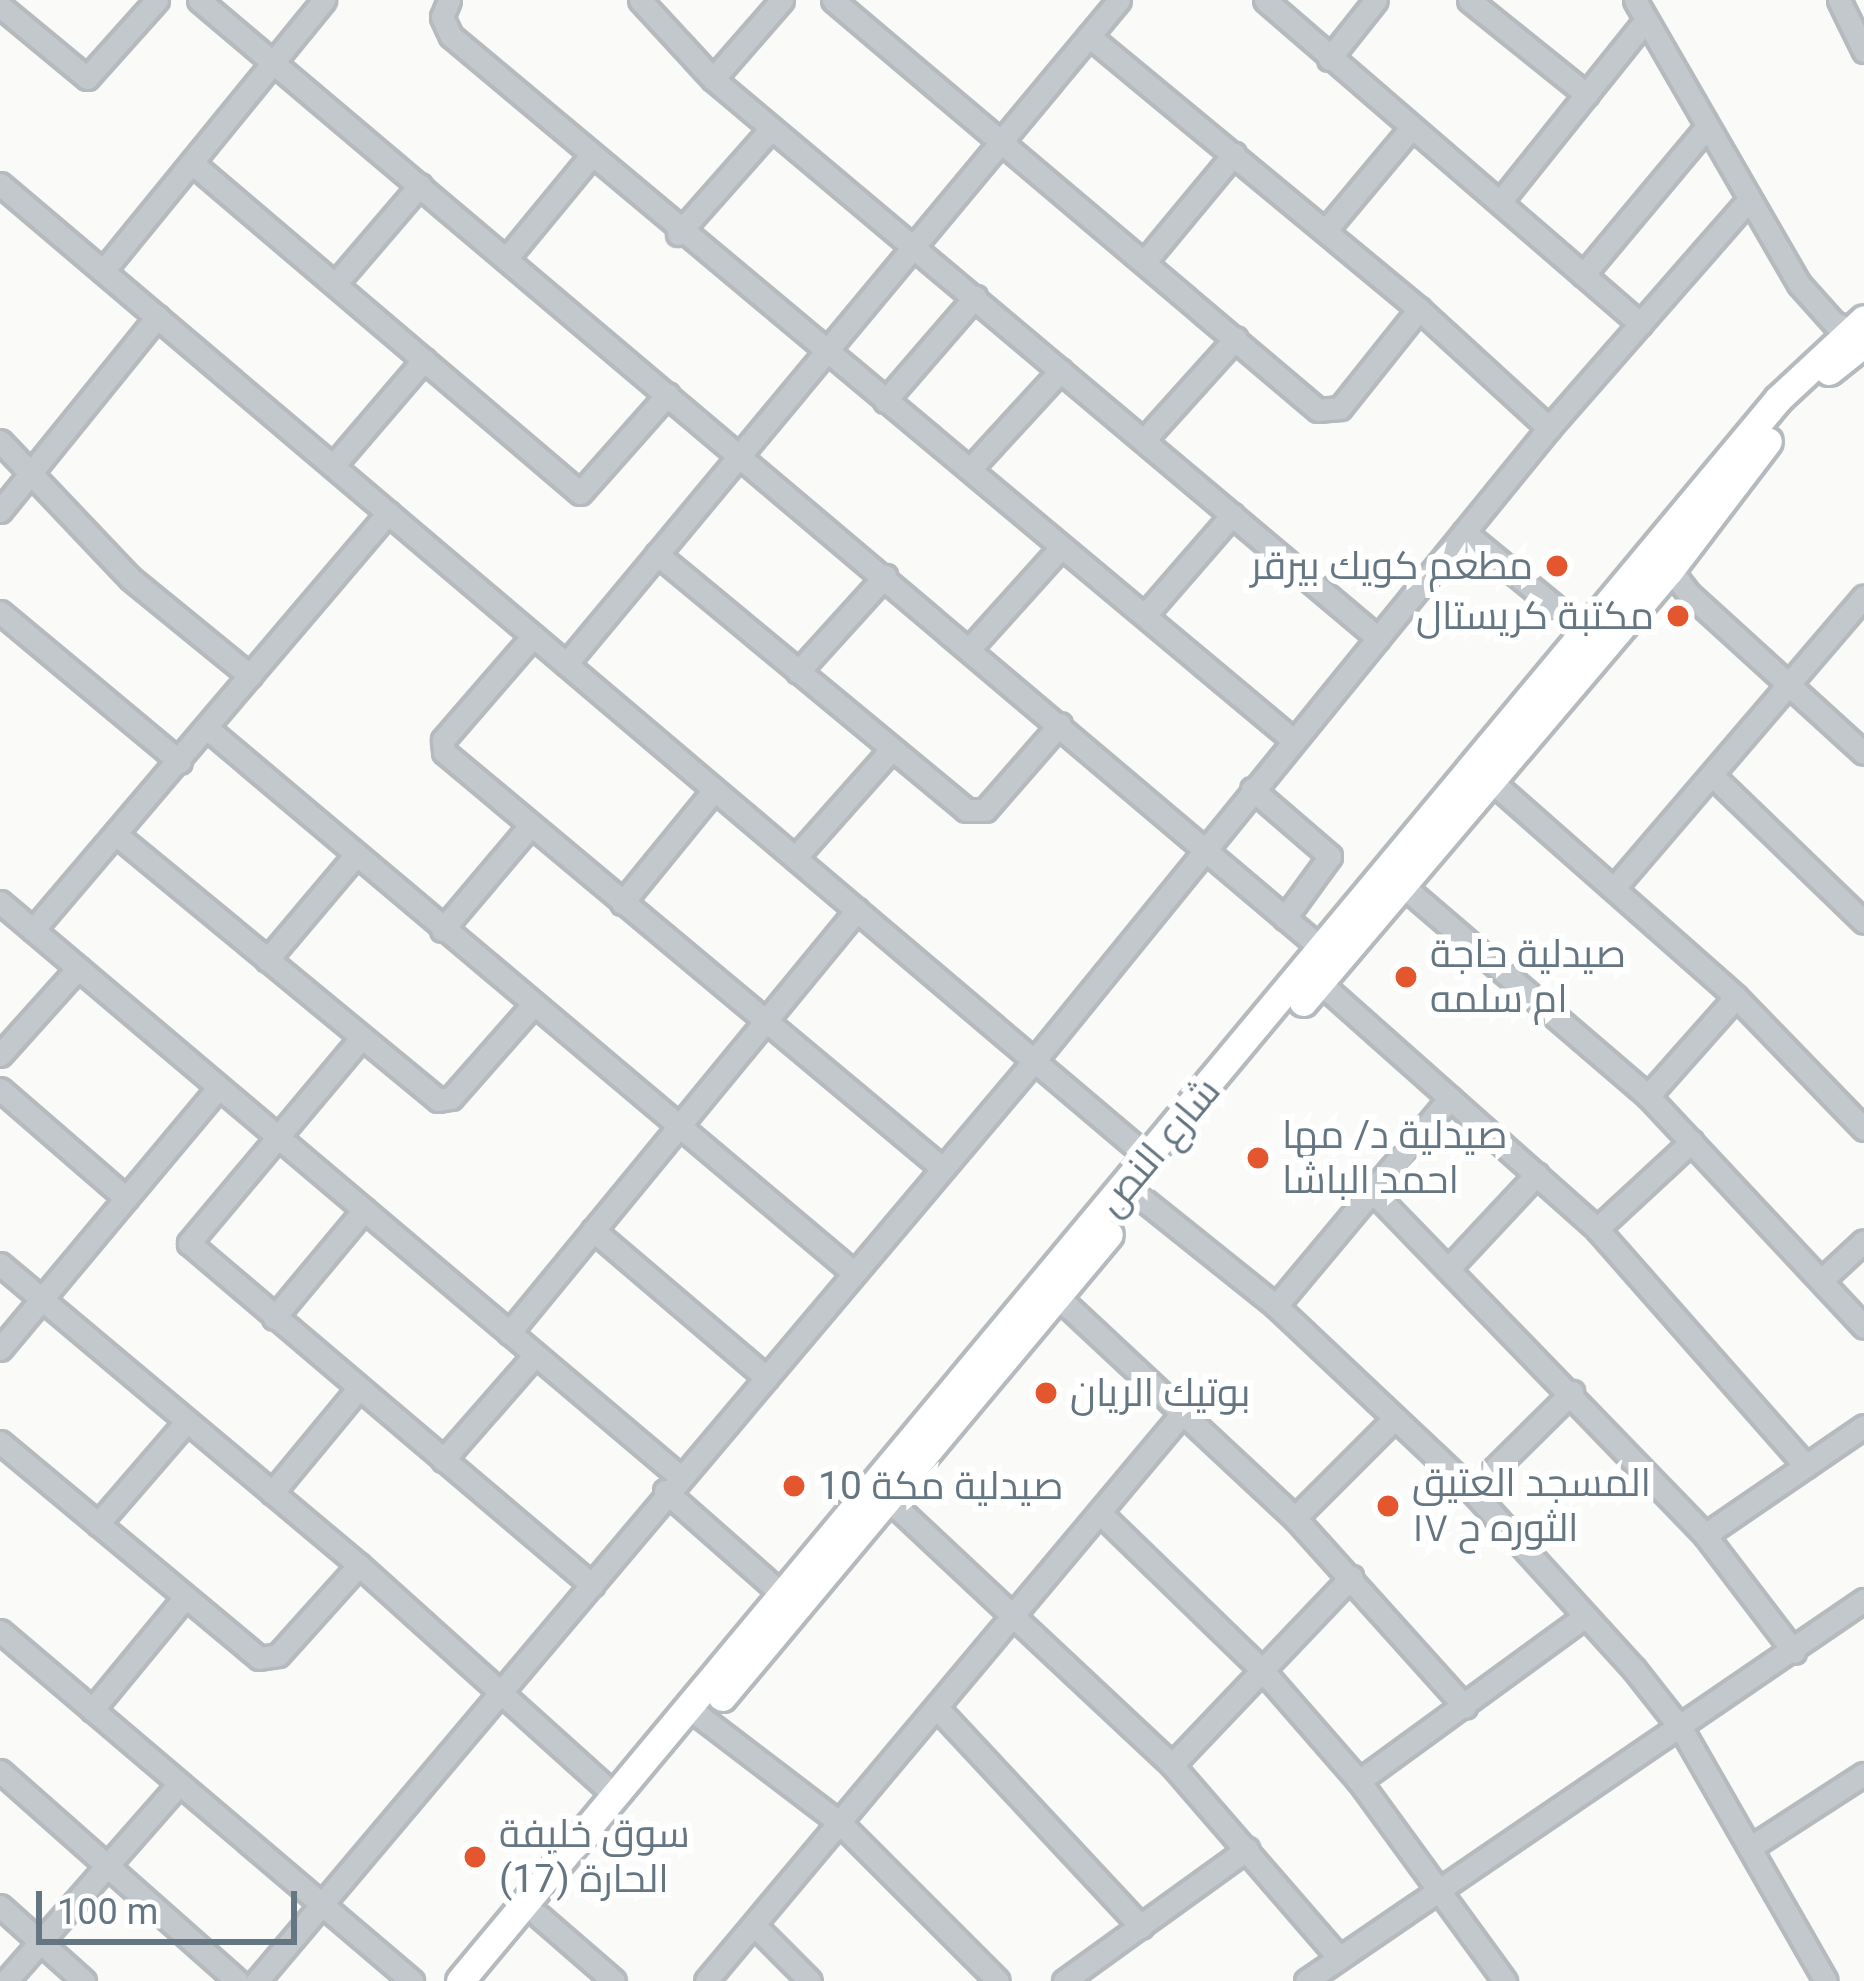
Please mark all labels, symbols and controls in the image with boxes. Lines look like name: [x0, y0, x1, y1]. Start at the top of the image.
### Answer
place label: مطعم كويك بيرقر: [1251, 543, 1533, 589]
marker: مطعم كويك بيرقر: [1544, 553, 1570, 579]
place label: مكتبة كريستال: [1416, 593, 1654, 639]
marker: مكتبة كريستال: [1665, 603, 1691, 629]
place label: صيدلية حاجة ام سلمه: [1430, 932, 1626, 1023]
marker: صيدلية حاجة ام سلمه: [1393, 964, 1419, 990]
street label: شارع النص: [1088, 1069, 1230, 1225]
place label: صيدلية د/ مها احمد الباشا: [1282, 1113, 1508, 1204]
marker: صيدلية د/ مها احمد الباشا: [1245, 1145, 1271, 1171]
place label: بوتيك الريان: [1070, 1370, 1250, 1416]
marker: بوتيك الريان: [1033, 1380, 1059, 1406]
place label: المسجد العتيق الثوره ح ١٧: [1412, 1461, 1651, 1552]
place label: صيدلية مكة 10: [818, 1463, 1063, 1509]
marker: صيدلية مكة 10: [781, 1473, 807, 1499]
marker: المسجد العتيق الثوره ح ١٧: [1375, 1493, 1401, 1519]
place label: سوق خليفة الحارة (17): [499, 1812, 690, 1903]
marker: سوق خليفة الحارة (17): [462, 1844, 488, 1870]
scale bar: [42, 1867, 303, 1941]
text: 100 m: [57, 1891, 158, 1933]

